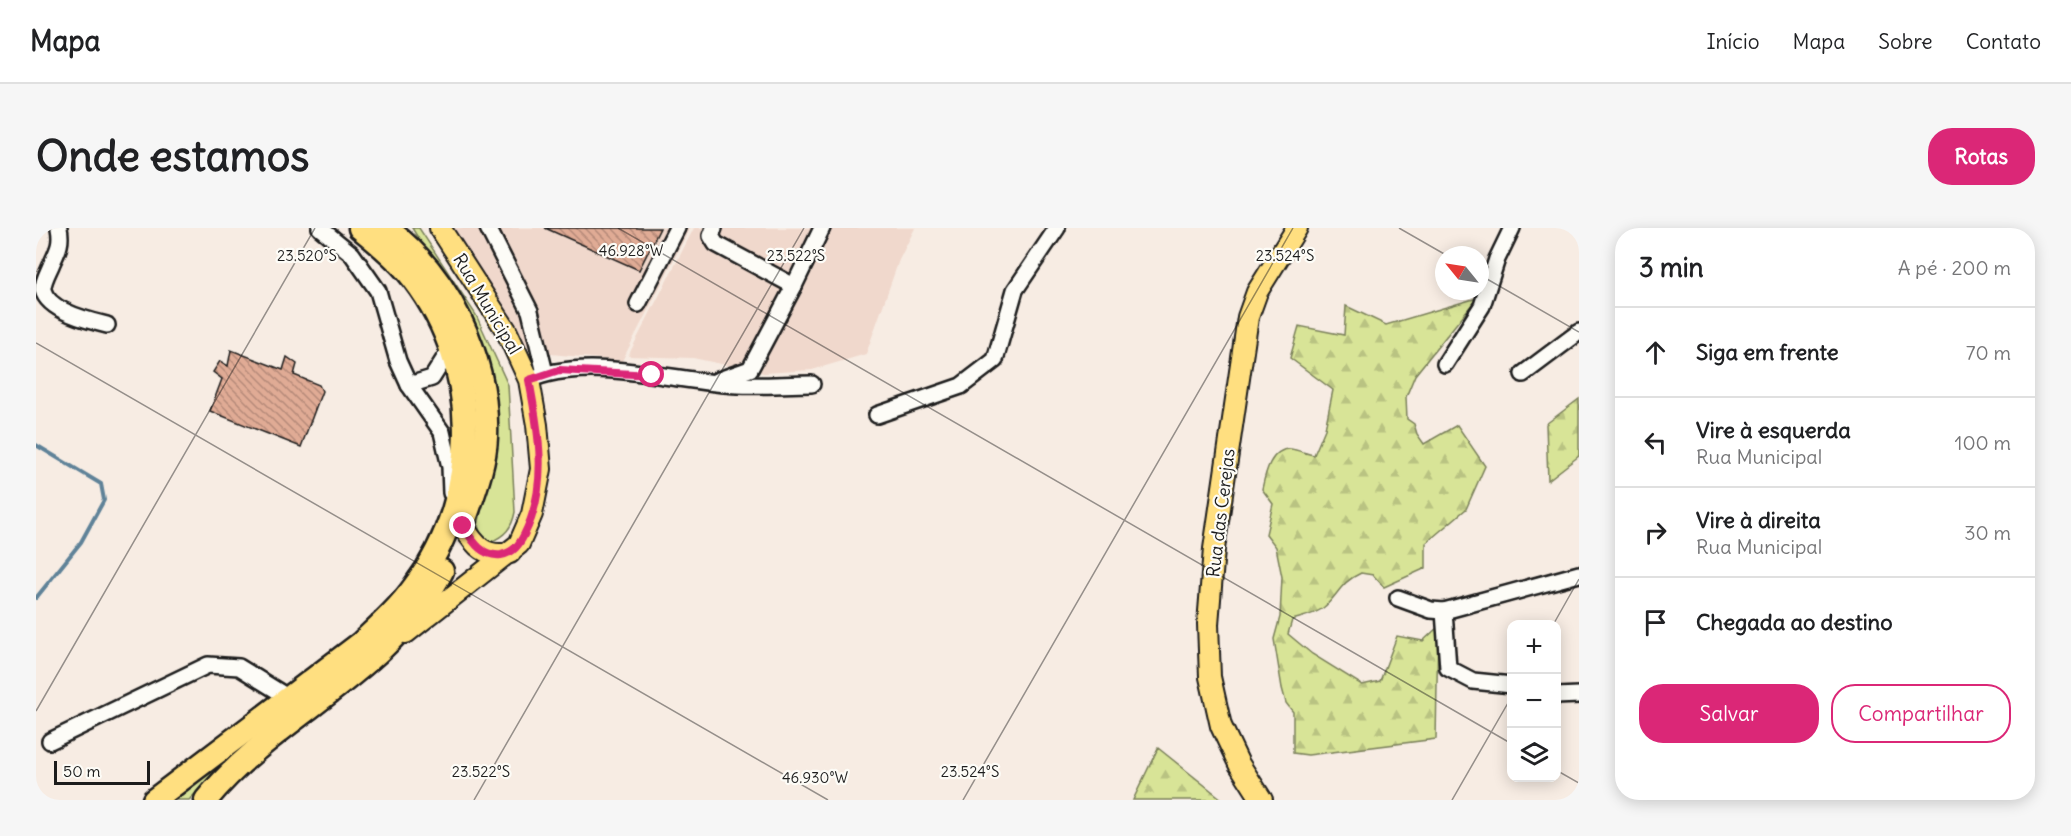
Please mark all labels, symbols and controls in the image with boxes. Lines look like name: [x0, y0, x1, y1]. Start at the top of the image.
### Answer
text: Mapa: [30, 23, 100, 59]
text: Início: [1706, 28, 1760, 55]
text: Mapa: [1793, 28, 1845, 55]
text: Sobre: [1878, 28, 1933, 55]
text: Contato: [1966, 28, 2041, 55]
button: Rotas: [1928, 128, 2035, 185]
text: Onde estamos: [36, 130, 309, 182]
text: 46.928°W: [599, 241, 664, 260]
text: 23.520°S: [277, 246, 337, 265]
text: 23.522°S: [767, 246, 825, 265]
text: 23.524°S: [1256, 246, 1314, 265]
north arrow: [1435, 246, 1489, 300]
street label: Rua Municipal: [448, 249, 527, 358]
text: 3 min: [1639, 251, 1704, 284]
text: A pé · 200 m: [1898, 255, 2011, 280]
icon: ahead: [1639, 336, 1672, 369]
text: Siga em frente: [1696, 338, 1839, 366]
text: 70 m: [1966, 340, 2011, 365]
route start: [638, 361, 664, 387]
text: Vire à esquerda: [1696, 416, 1851, 444]
icon: left: [1639, 426, 1672, 459]
text: 100 m: [1954, 430, 2011, 455]
text: Rua Municipal: [1696, 444, 1822, 469]
street label: Rua das Cerejas: [1201, 447, 1240, 579]
text: Vire à direita: [1696, 506, 1821, 534]
route end: [449, 512, 475, 538]
icon: right: [1639, 516, 1672, 549]
text: 30 m: [1964, 520, 2011, 545]
text: Rua Municipal: [1696, 534, 1822, 559]
icon: arrive: [1639, 606, 1672, 639]
text: Chegada ao destino: [1696, 608, 1893, 636]
map controls: [1507, 620, 1561, 782]
button: +: [1507, 620, 1561, 674]
button: −: [1507, 674, 1561, 728]
button: Salvar: [1639, 684, 1819, 743]
button: Compartilhar: [1831, 684, 2011, 743]
button: layers: [1507, 728, 1561, 782]
scale bar: [54, 758, 150, 786]
text: 50 m: [63, 761, 101, 781]
text: 23.522°S: [452, 762, 510, 781]
text: 23.524°S: [941, 762, 999, 781]
text: 46.930°W: [782, 768, 848, 787]

